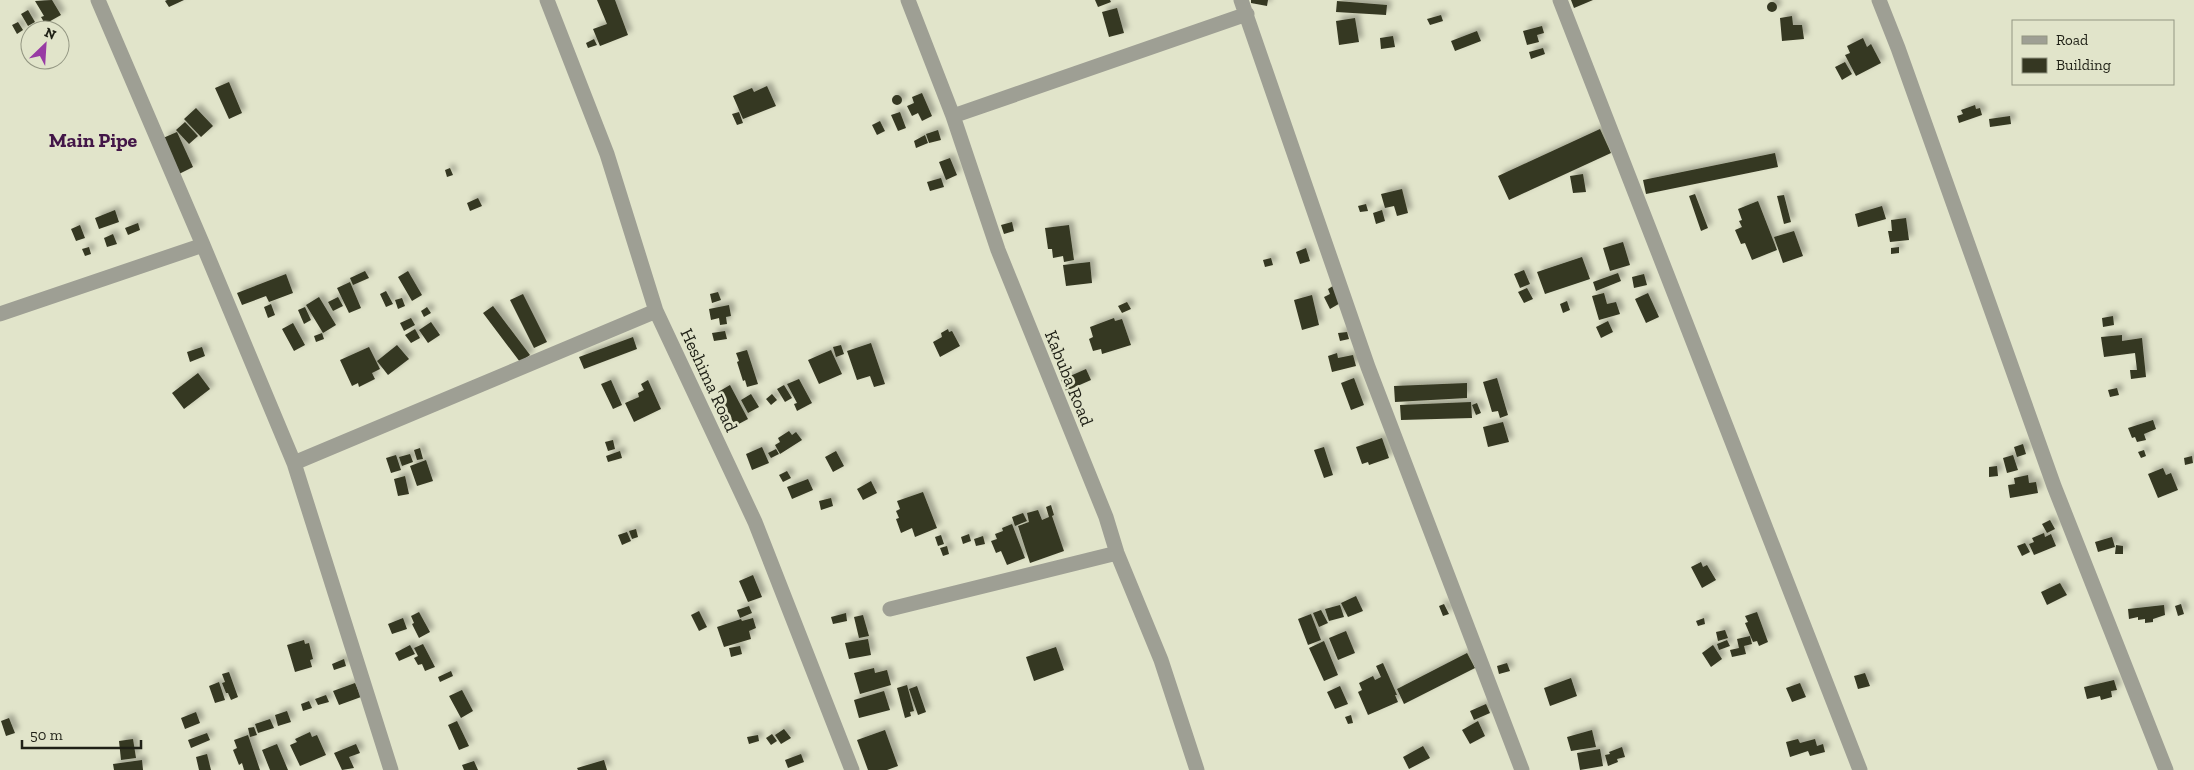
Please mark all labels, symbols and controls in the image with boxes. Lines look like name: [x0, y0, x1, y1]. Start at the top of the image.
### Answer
north arrow: [20, 20, 70, 70]
legend: [2012, 20, 2174, 85]
text: N: [42, 24, 59, 44]
text: Road: [2056, 31, 2089, 49]
text: Building: [2056, 56, 2111, 74]
district label: Main Pipe: [49, 128, 138, 152]
street label: Heshima Road: [675, 325, 743, 435]
street label: Kabuba Road: [1040, 327, 1098, 429]
scale bar: [22, 718, 141, 750]
text: 50 m: [30, 726, 63, 744]

